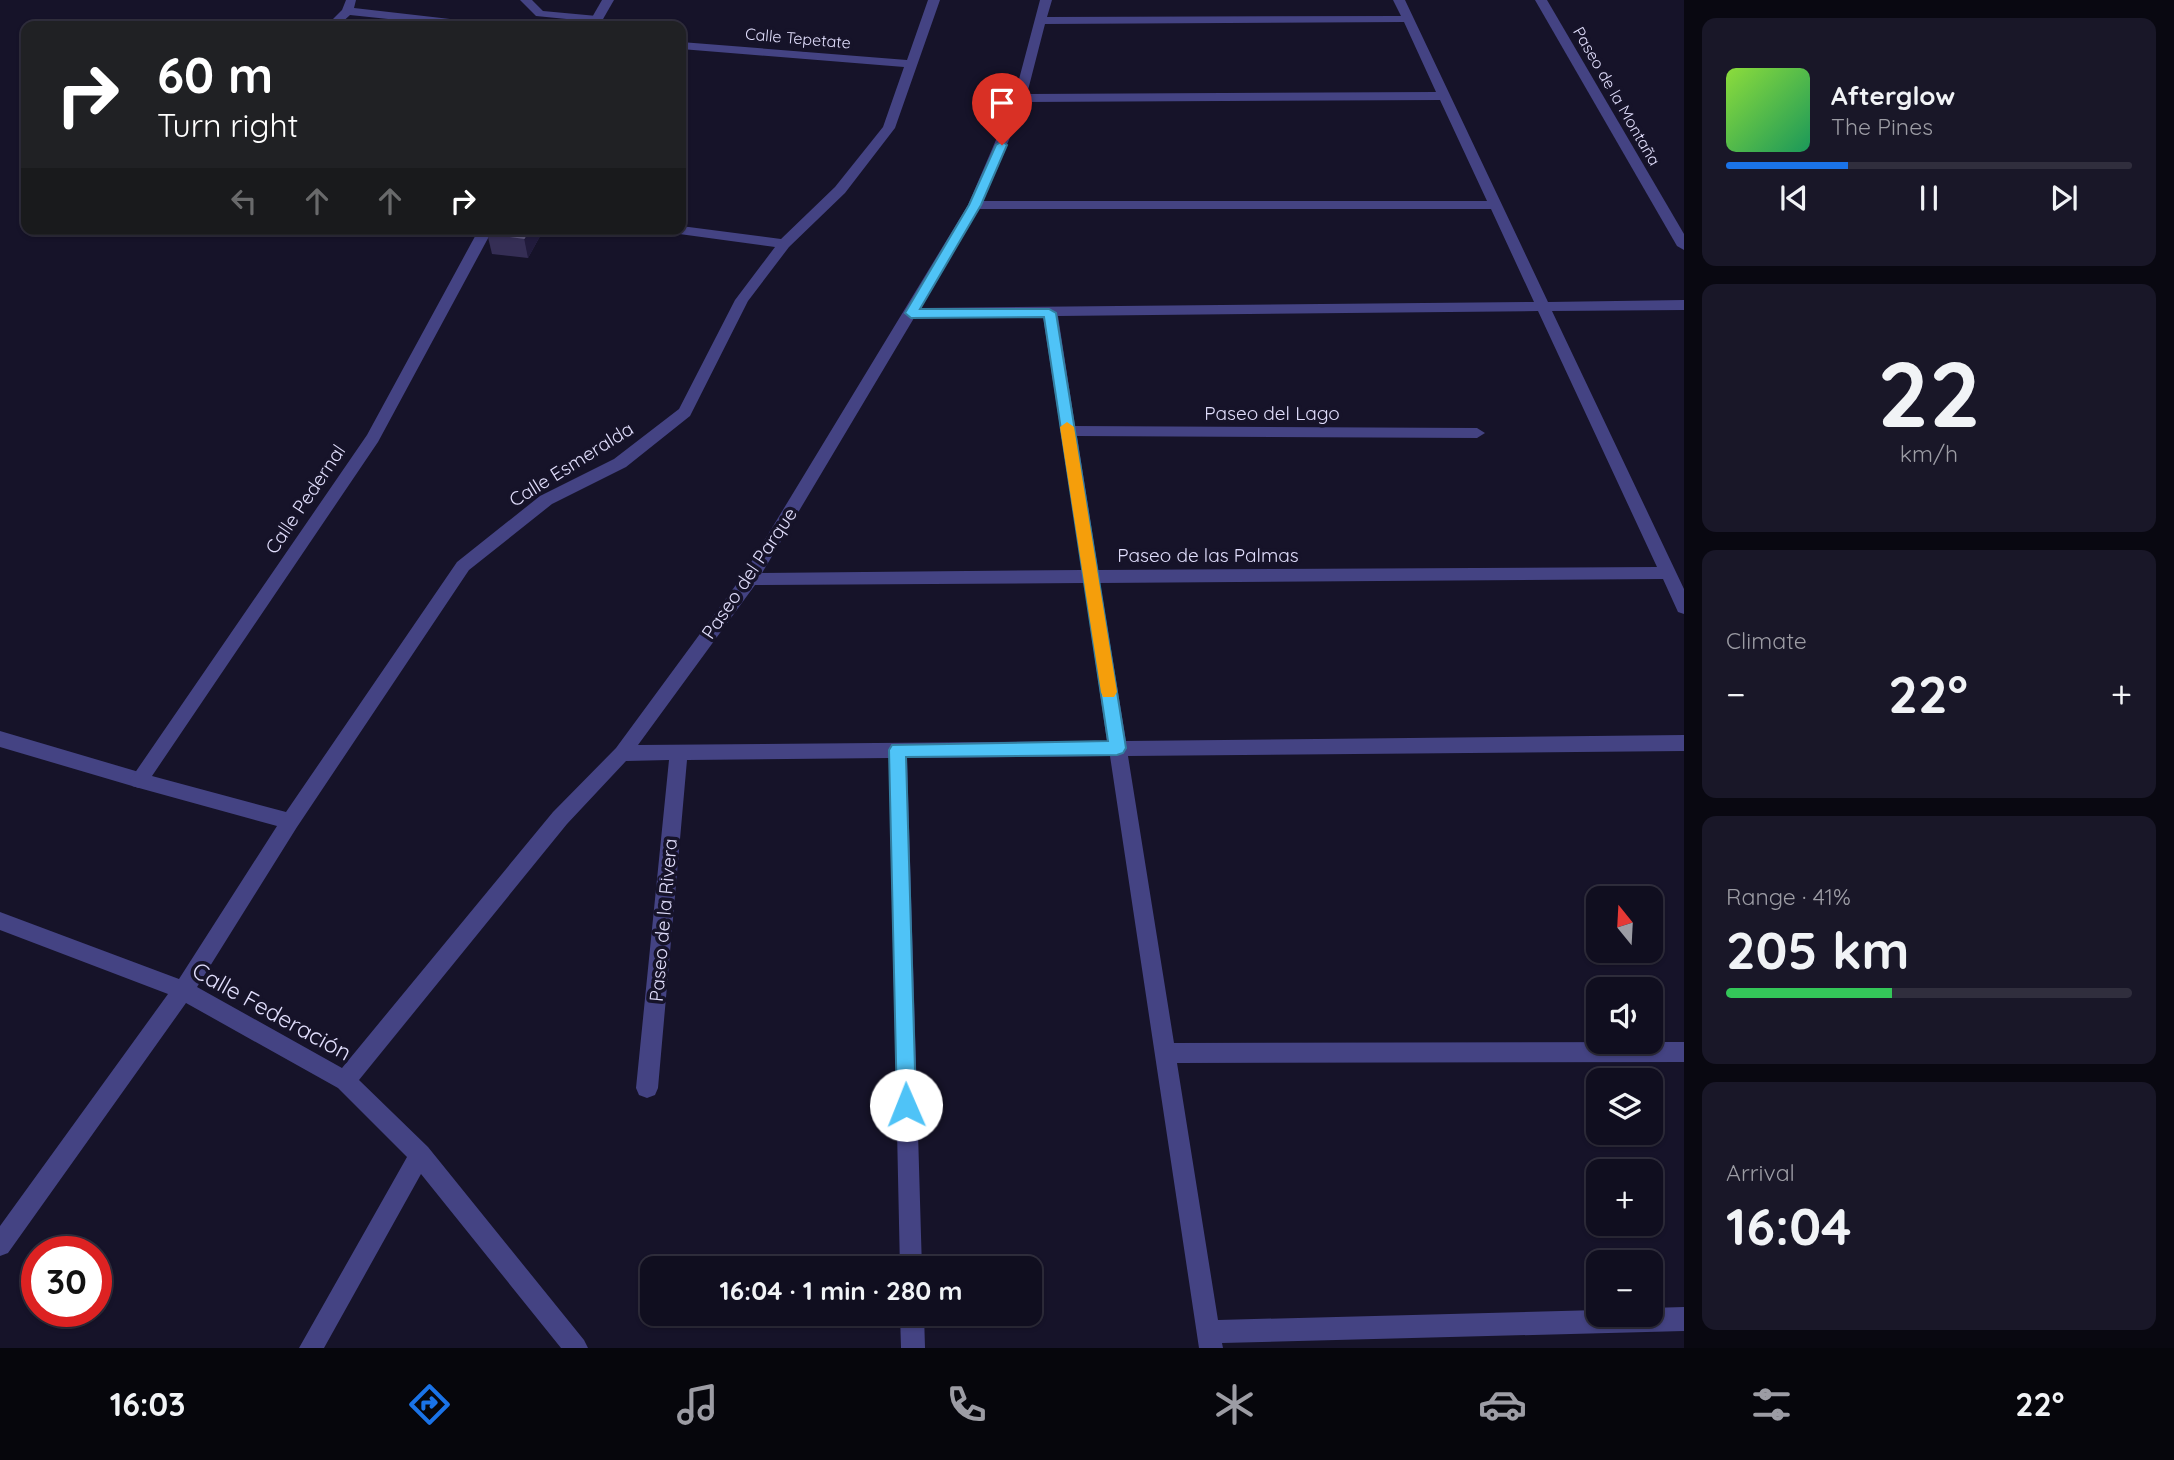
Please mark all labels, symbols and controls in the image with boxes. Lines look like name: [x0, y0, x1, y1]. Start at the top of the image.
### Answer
street label: Calle Tepetate: [744, 23, 852, 53]
street label: Paseo de la Montaña: [1569, 23, 1665, 169]
text: 60 m: [157, 44, 273, 105]
icon: right: [42, 49, 133, 140]
pin: [972, 73, 1032, 145]
text: Afterglow: [1831, 79, 1955, 112]
icon: arrive: [983, 84, 1021, 122]
text: Turn right: [157, 105, 298, 145]
text: The Pines: [1831, 112, 1933, 141]
icon: previous: [1775, 179, 1813, 217]
icon: pause: [1910, 179, 1948, 217]
icon: next: [2045, 179, 2083, 217]
icon: left: [225, 182, 263, 220]
icon: ahead: [298, 182, 336, 220]
icon: ahead: [371, 182, 409, 220]
icon: right: [444, 182, 482, 220]
text: 22: [1877, 336, 1981, 450]
street label: Paseo del Lago: [1204, 401, 1340, 425]
street label: Calle Esmeralda: [504, 416, 638, 512]
text: km/h: [1900, 439, 1958, 468]
street label: Calle Pedernal: [260, 440, 350, 558]
street label: Paseo del Parque: [696, 503, 802, 643]
street label: Paseo de las Palmas: [1117, 543, 1299, 567]
text: Climate: [1726, 626, 1807, 655]
text: 22°: [1888, 661, 1968, 726]
text: −: [1726, 670, 1746, 718]
text: +: [2111, 670, 2132, 718]
street label: Paseo de la Rivera: [644, 837, 682, 1003]
text: Range · 41%: [1726, 882, 1851, 911]
north arrow: [1586, 886, 1662, 962]
map controls: [1586, 886, 1663, 1327]
text: 205 km: [1726, 917, 1910, 982]
street label: Calle Federación: [187, 955, 357, 1067]
button: sound: [1586, 977, 1663, 1054]
position arrow: [869, 1068, 943, 1142]
button: layers: [1586, 1068, 1663, 1145]
text: Arrival: [1726, 1158, 1795, 1187]
button: +: [1586, 1159, 1663, 1236]
text: 16:04: [1726, 1193, 1852, 1258]
speed limit sign: 30: [21, 1236, 112, 1327]
button: −: [1586, 1250, 1663, 1327]
text: 16:04 · 1 min · 280 m: [720, 1274, 962, 1307]
icon: directions: [405, 1380, 454, 1429]
icon: music: [673, 1380, 722, 1429]
icon: phone: [942, 1380, 991, 1429]
icon: climate: [1210, 1380, 1259, 1429]
icon: car: [1478, 1380, 1527, 1429]
icon: filters: [1747, 1380, 1796, 1429]
text: 16:03: [110, 1384, 185, 1424]
text: 22°: [2015, 1384, 2064, 1424]

